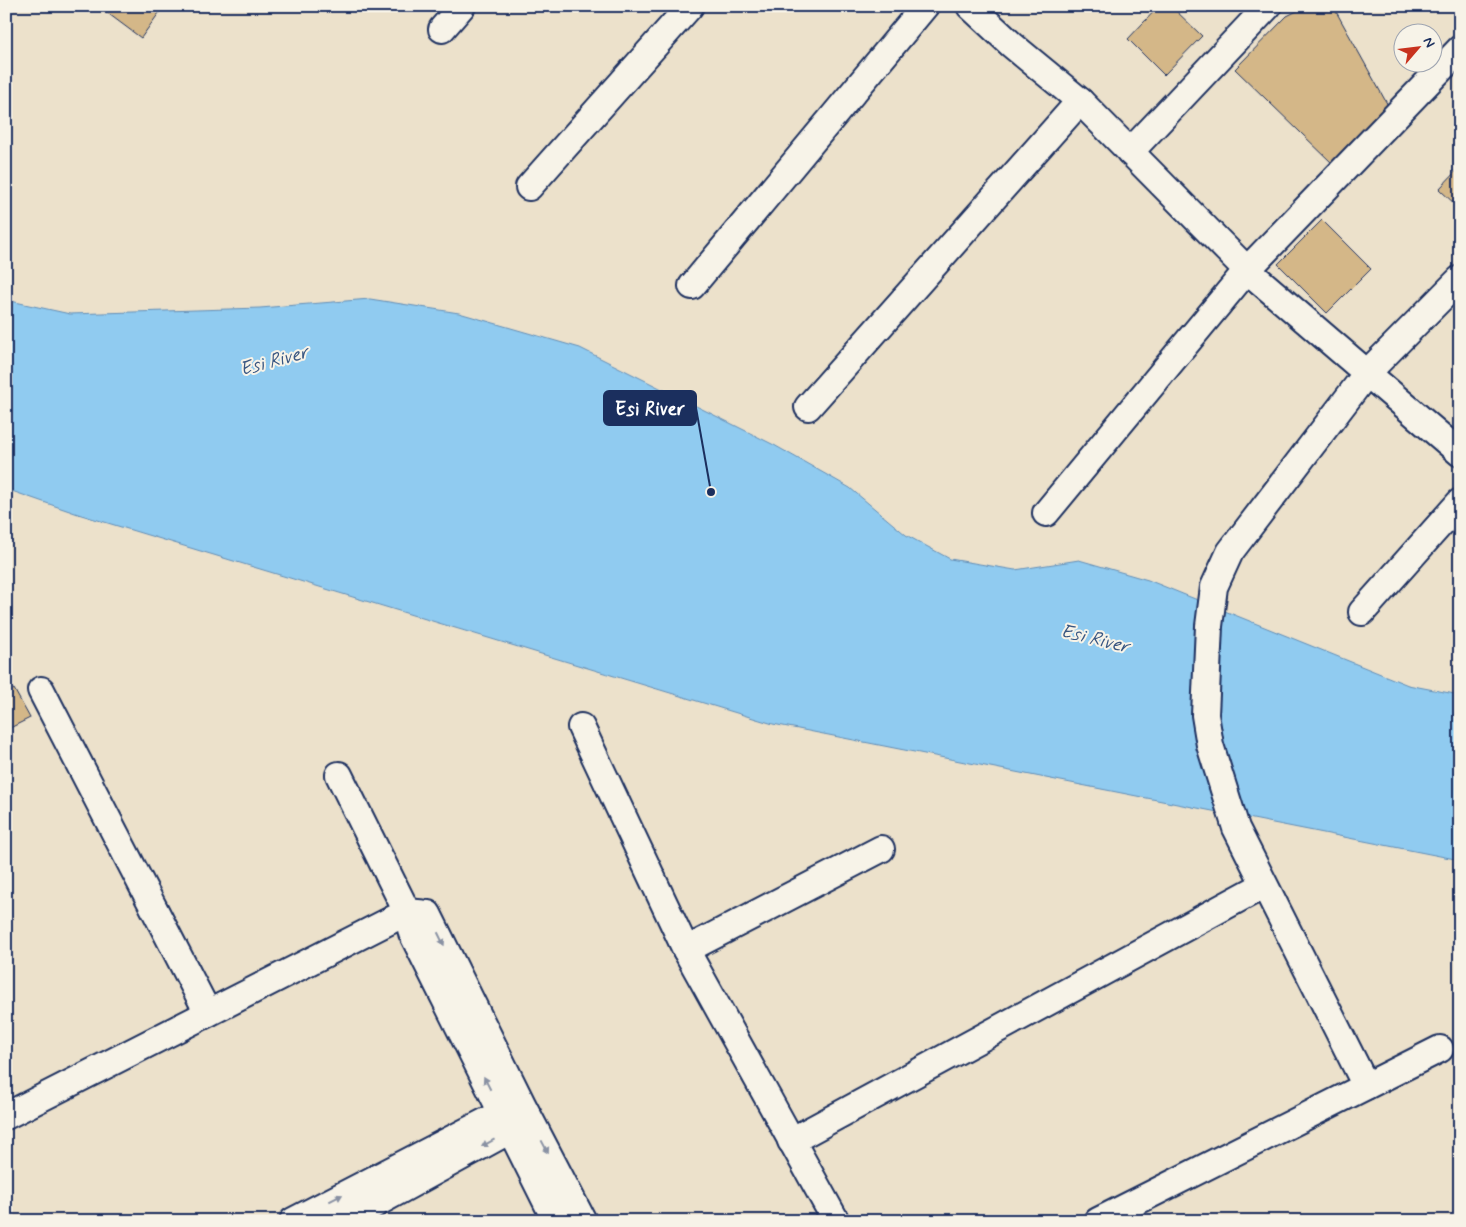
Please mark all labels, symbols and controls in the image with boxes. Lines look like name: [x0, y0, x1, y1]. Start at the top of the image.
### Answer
north arrow: [1394, 22, 1444, 72]
text: N: [1418, 34, 1439, 51]
water label: Esi River: [237, 339, 313, 382]
callout: Esi River: [604, 391, 696, 425]
text: Esi River: [615, 397, 685, 422]
water label: Esi River: [1058, 618, 1134, 660]
one-way arrow: [437, 932, 445, 946]
one-way arrow: [483, 1076, 491, 1090]
one-way arrow: [480, 1139, 495, 1147]
one-way arrow: [541, 1140, 549, 1154]
one-way arrow: [329, 1194, 344, 1202]

